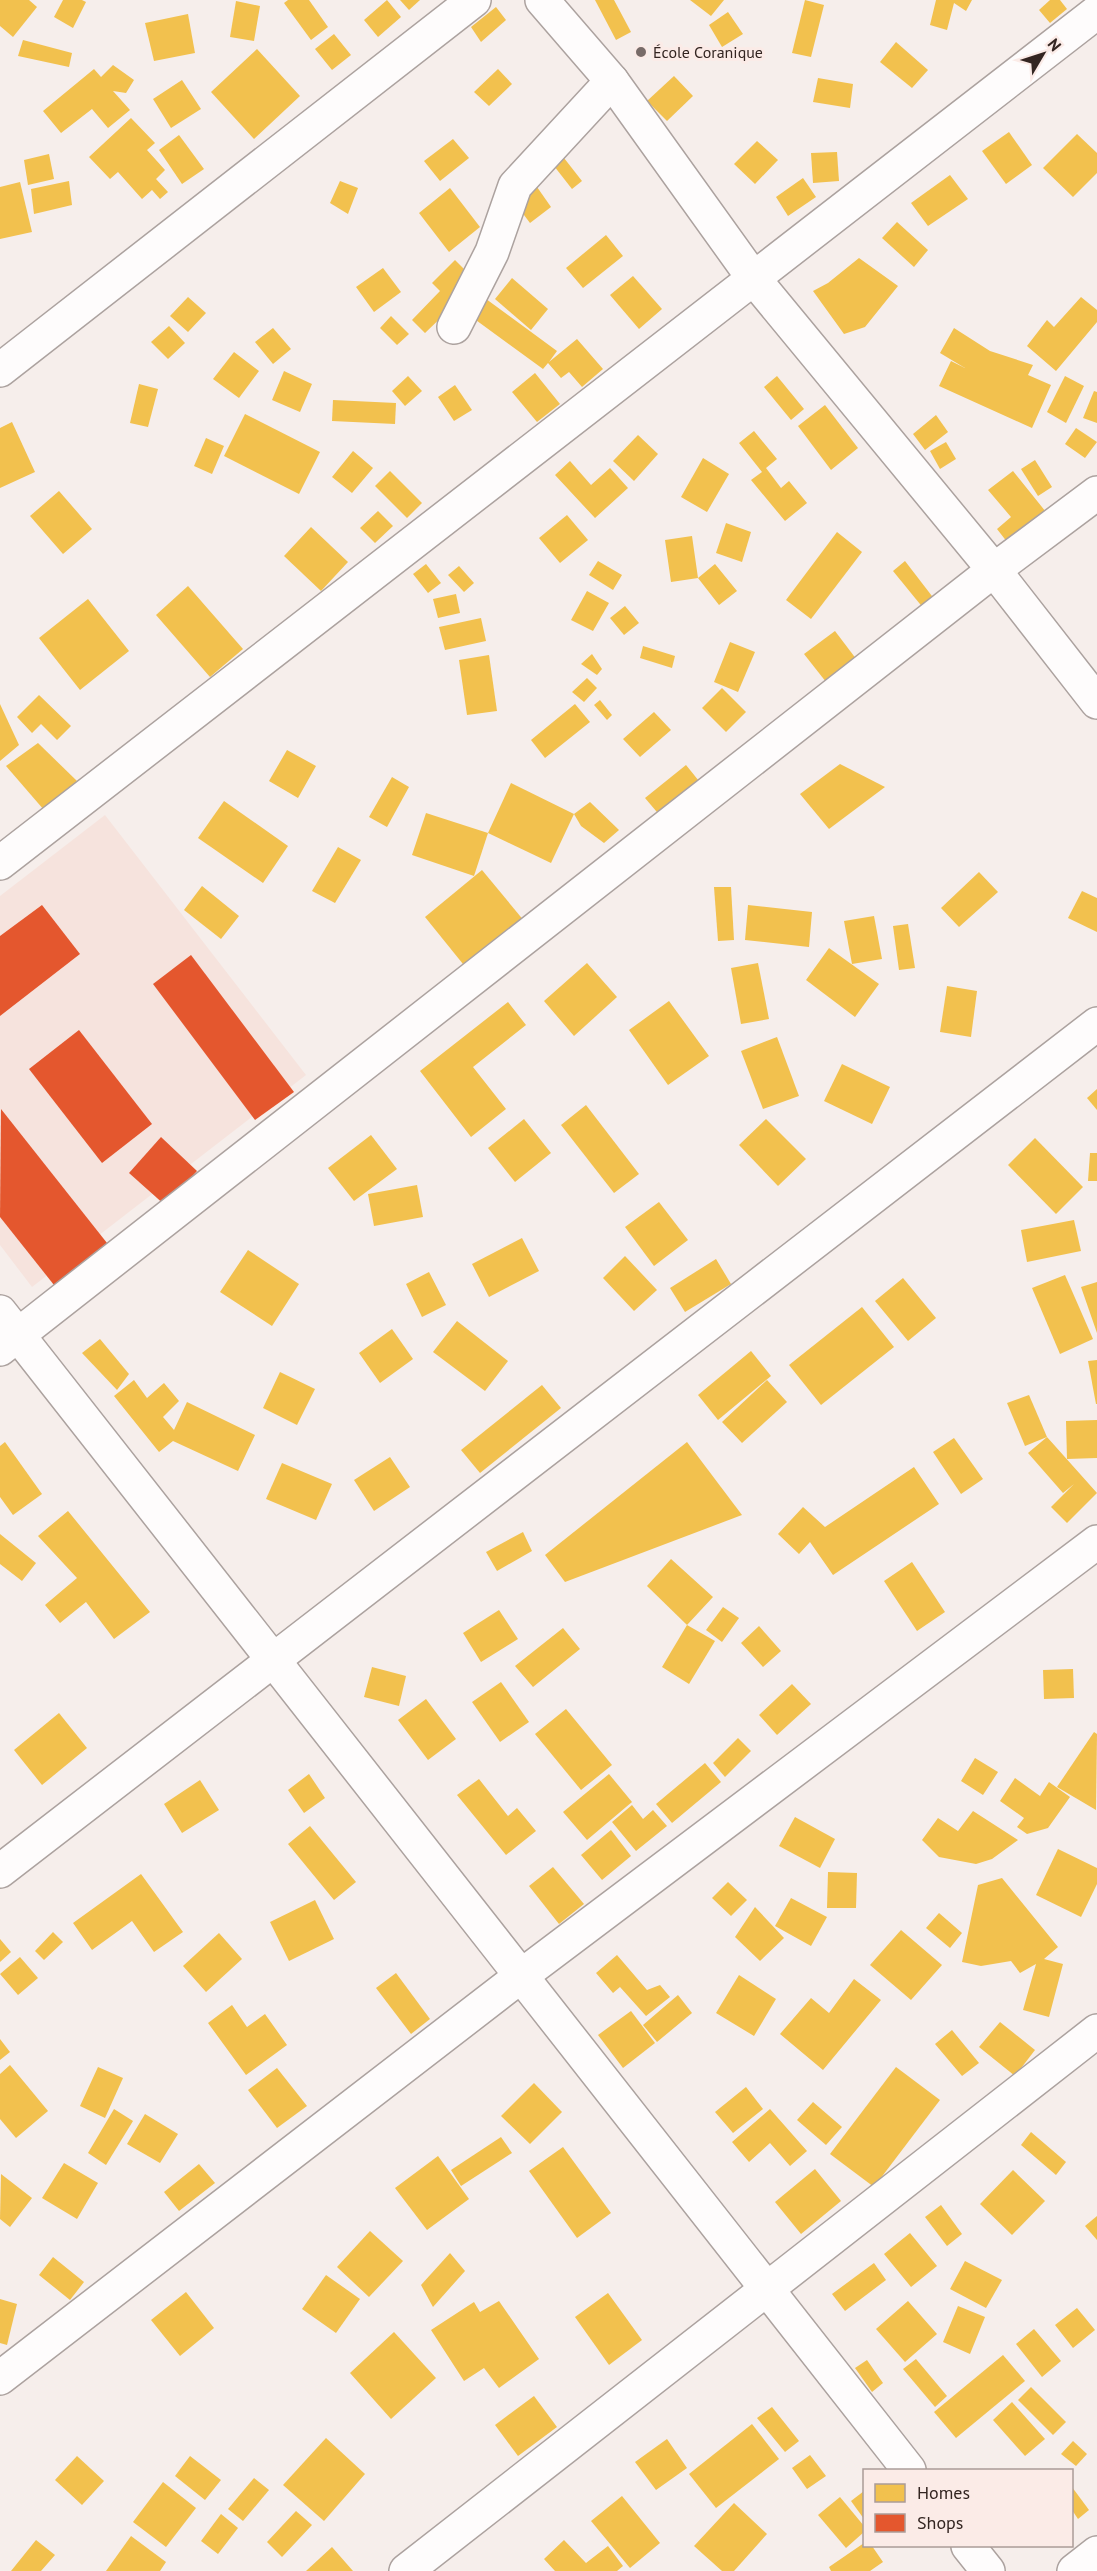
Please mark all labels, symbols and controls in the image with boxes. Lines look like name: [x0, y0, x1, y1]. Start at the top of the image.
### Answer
north arrow: [1013, 24, 1073, 84]
text: N: [1044, 34, 1066, 55]
place label: École Coranique: [653, 42, 763, 62]
marker: École Coranique: [634, 45, 648, 59]
legend: [863, 2469, 1073, 2547]
text: Homes: [917, 2481, 970, 2504]
text: Shops: [917, 2511, 963, 2534]

